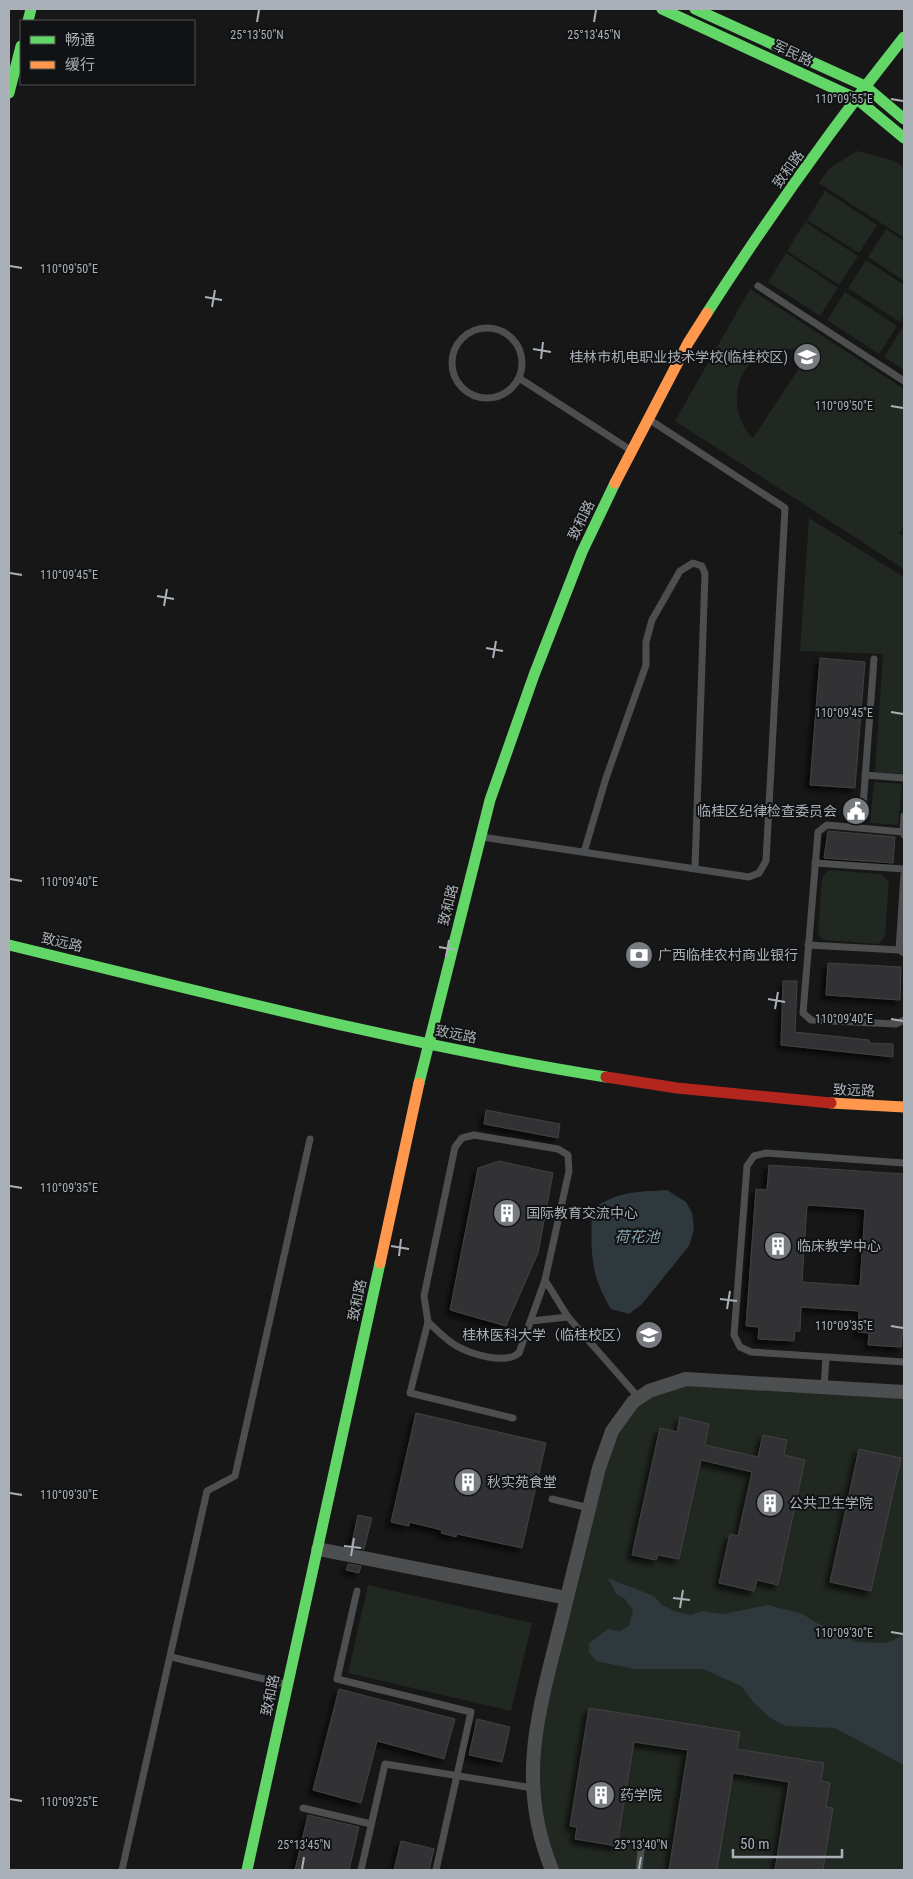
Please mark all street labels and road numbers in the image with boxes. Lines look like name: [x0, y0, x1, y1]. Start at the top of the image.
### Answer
street label: 军民路: [771, 37, 815, 69]
street label: 致和路: [769, 147, 807, 191]
street label: 致和路: [565, 498, 597, 542]
street label: 致和路: [435, 883, 461, 927]
street label: 致远路: [40, 929, 84, 955]
street label: 致远路: [434, 1022, 478, 1046]
street label: 致远路: [833, 1081, 875, 1099]
street label: 致和路: [345, 1278, 369, 1322]
street label: 致和路: [258, 1673, 282, 1717]

